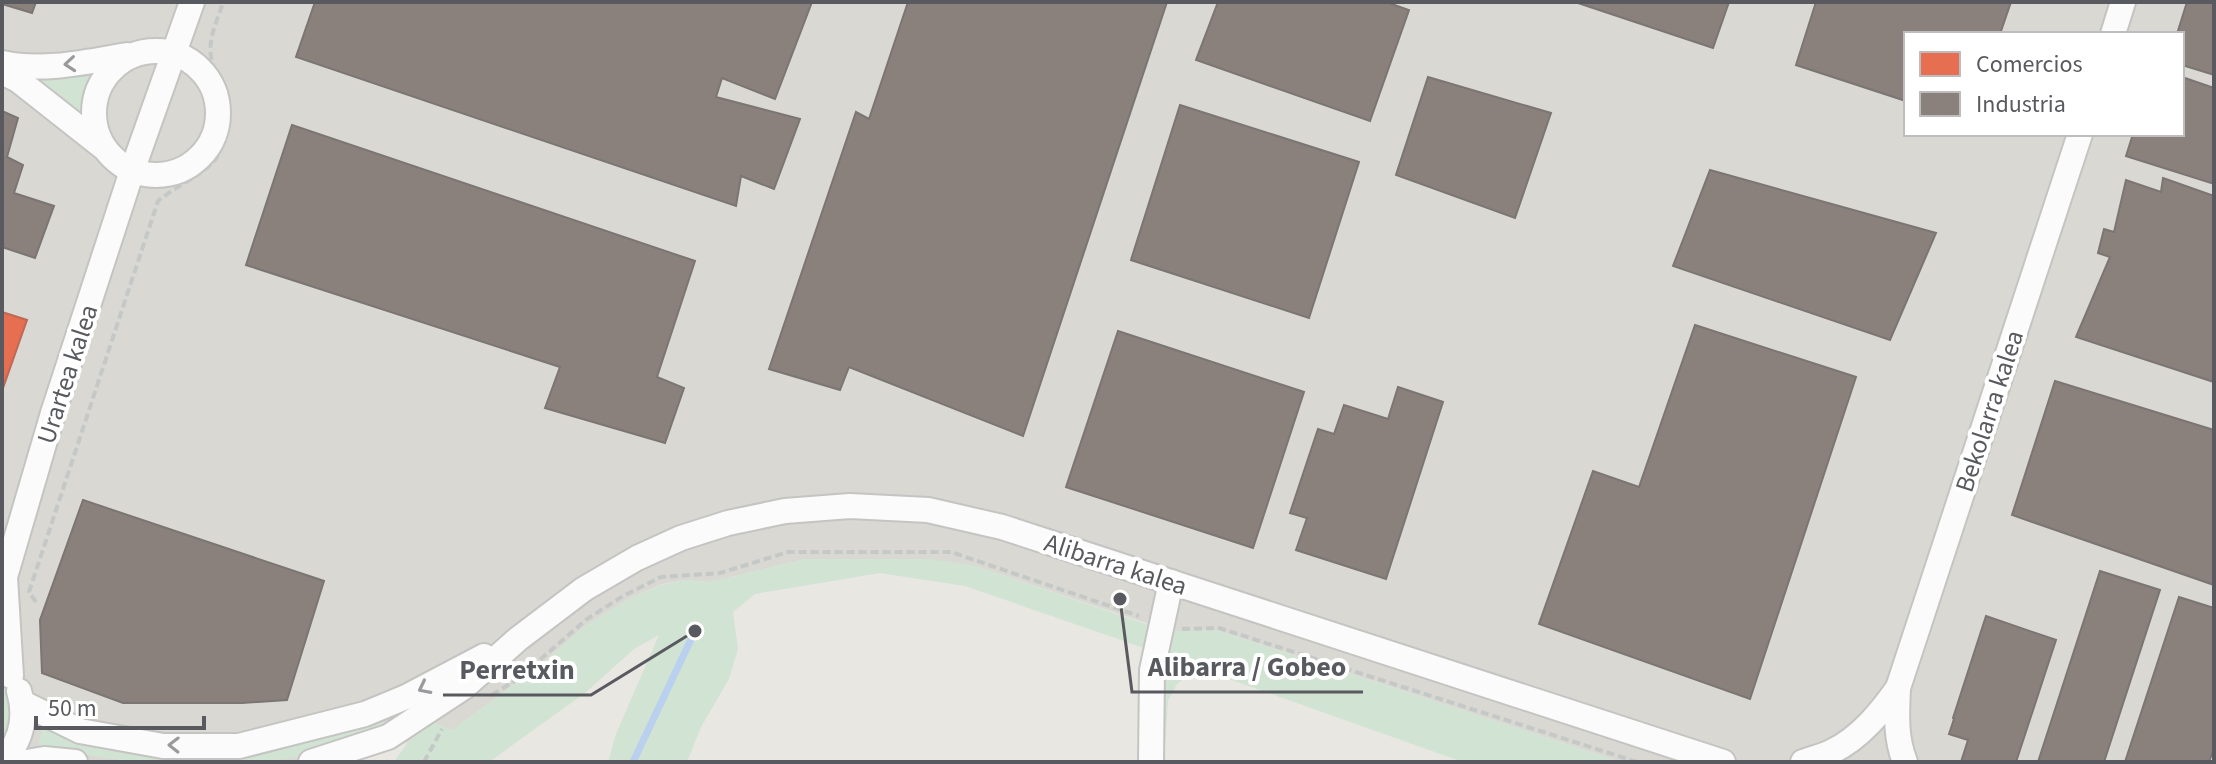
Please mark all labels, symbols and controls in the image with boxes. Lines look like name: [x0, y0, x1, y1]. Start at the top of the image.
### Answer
legend: [1904, 32, 2184, 136]
text: Comercios: [1976, 47, 2082, 82]
one-way arrow: [63, 55, 76, 72]
text: Industria: [1976, 87, 2066, 122]
street label: Urartea kalea: [28, 300, 107, 449]
street label: Bekolarra kalea: [1946, 325, 2033, 497]
street label: Alibarra kalea: [1040, 524, 1192, 605]
callout: Alibarra / Gobeo: [1132, 640, 1363, 692]
callout: Perretxin: [443, 643, 591, 695]
text: Alibarra / Gobeo: [1147, 647, 1346, 687]
text: Perretxin: [459, 650, 575, 690]
one-way arrow: [418, 678, 433, 693]
scale bar: [36, 680, 204, 730]
text: 50 m: [48, 691, 97, 726]
one-way arrow: [167, 737, 180, 754]

